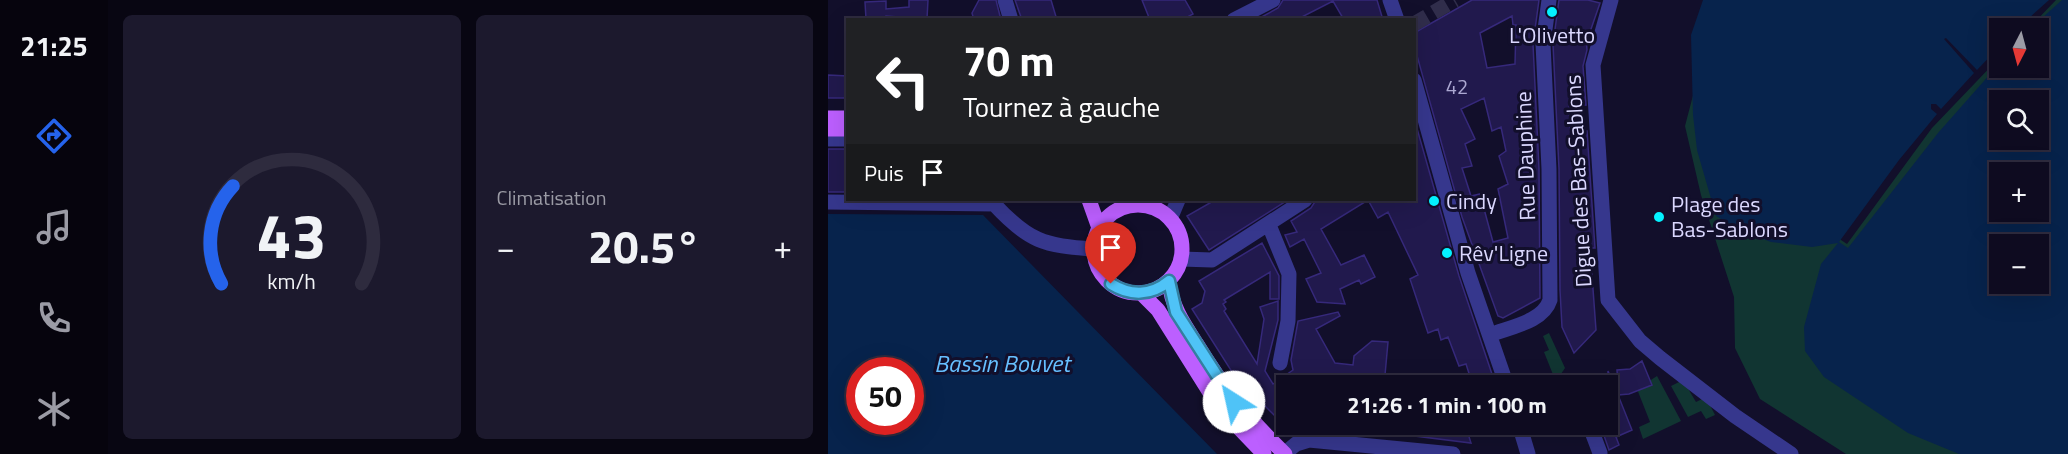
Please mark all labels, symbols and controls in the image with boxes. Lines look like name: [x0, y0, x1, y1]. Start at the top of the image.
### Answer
marker: L'Olivetto: [1545, 5, 1559, 19]
place label: L'Olivetto: [1509, 18, 1595, 52]
north arrow: [1989, 18, 2049, 78]
map controls: [1989, 18, 2049, 294]
text: 21:25: [20, 25, 88, 66]
text: 70 m: [963, 28, 1055, 92]
icon: left: [864, 42, 942, 120]
house number: 42: [1446, 71, 1468, 102]
street label: Digue des Bas-Sablons: [1555, 74, 1601, 288]
text: Tournez à gauche: [963, 86, 1160, 127]
button: search: [1989, 90, 2049, 150]
street label: Rue Dauphine: [1506, 91, 1544, 221]
icon: directions: [33, 115, 75, 157]
text: Puis: [864, 156, 904, 190]
icon: arrive: [916, 156, 949, 189]
button: +: [1989, 162, 2049, 222]
text: Climatisation: [497, 182, 607, 213]
place label: Cindy: [1446, 184, 1497, 218]
text: 43: [257, 187, 327, 282]
place label: Plage des Bas-Sablons: [1671, 187, 1788, 246]
marker: Cindy: [1427, 194, 1441, 208]
icon: music: [33, 206, 75, 248]
marker: Plage des Bas-Sablons: [1652, 210, 1666, 224]
text: 20.5°: [588, 212, 700, 280]
text: −: [497, 222, 515, 272]
text: +: [774, 222, 792, 272]
pin: [1085, 222, 1136, 284]
icon: arrive: [1094, 231, 1127, 264]
button: −: [1989, 234, 2049, 294]
place label: Rêv'Ligne: [1459, 236, 1548, 270]
marker: Rêv'Ligne: [1440, 246, 1454, 260]
text: km/h: [267, 265, 316, 297]
icon: phone: [33, 297, 75, 339]
water label: Bassin Bouvet: [934, 345, 1073, 381]
speed limit sign: 50: [846, 357, 924, 435]
position arrow: [1202, 370, 1266, 434]
icon: climate: [33, 388, 75, 430]
text: 21:26 · 1 min · 100 m: [1347, 388, 1547, 422]

